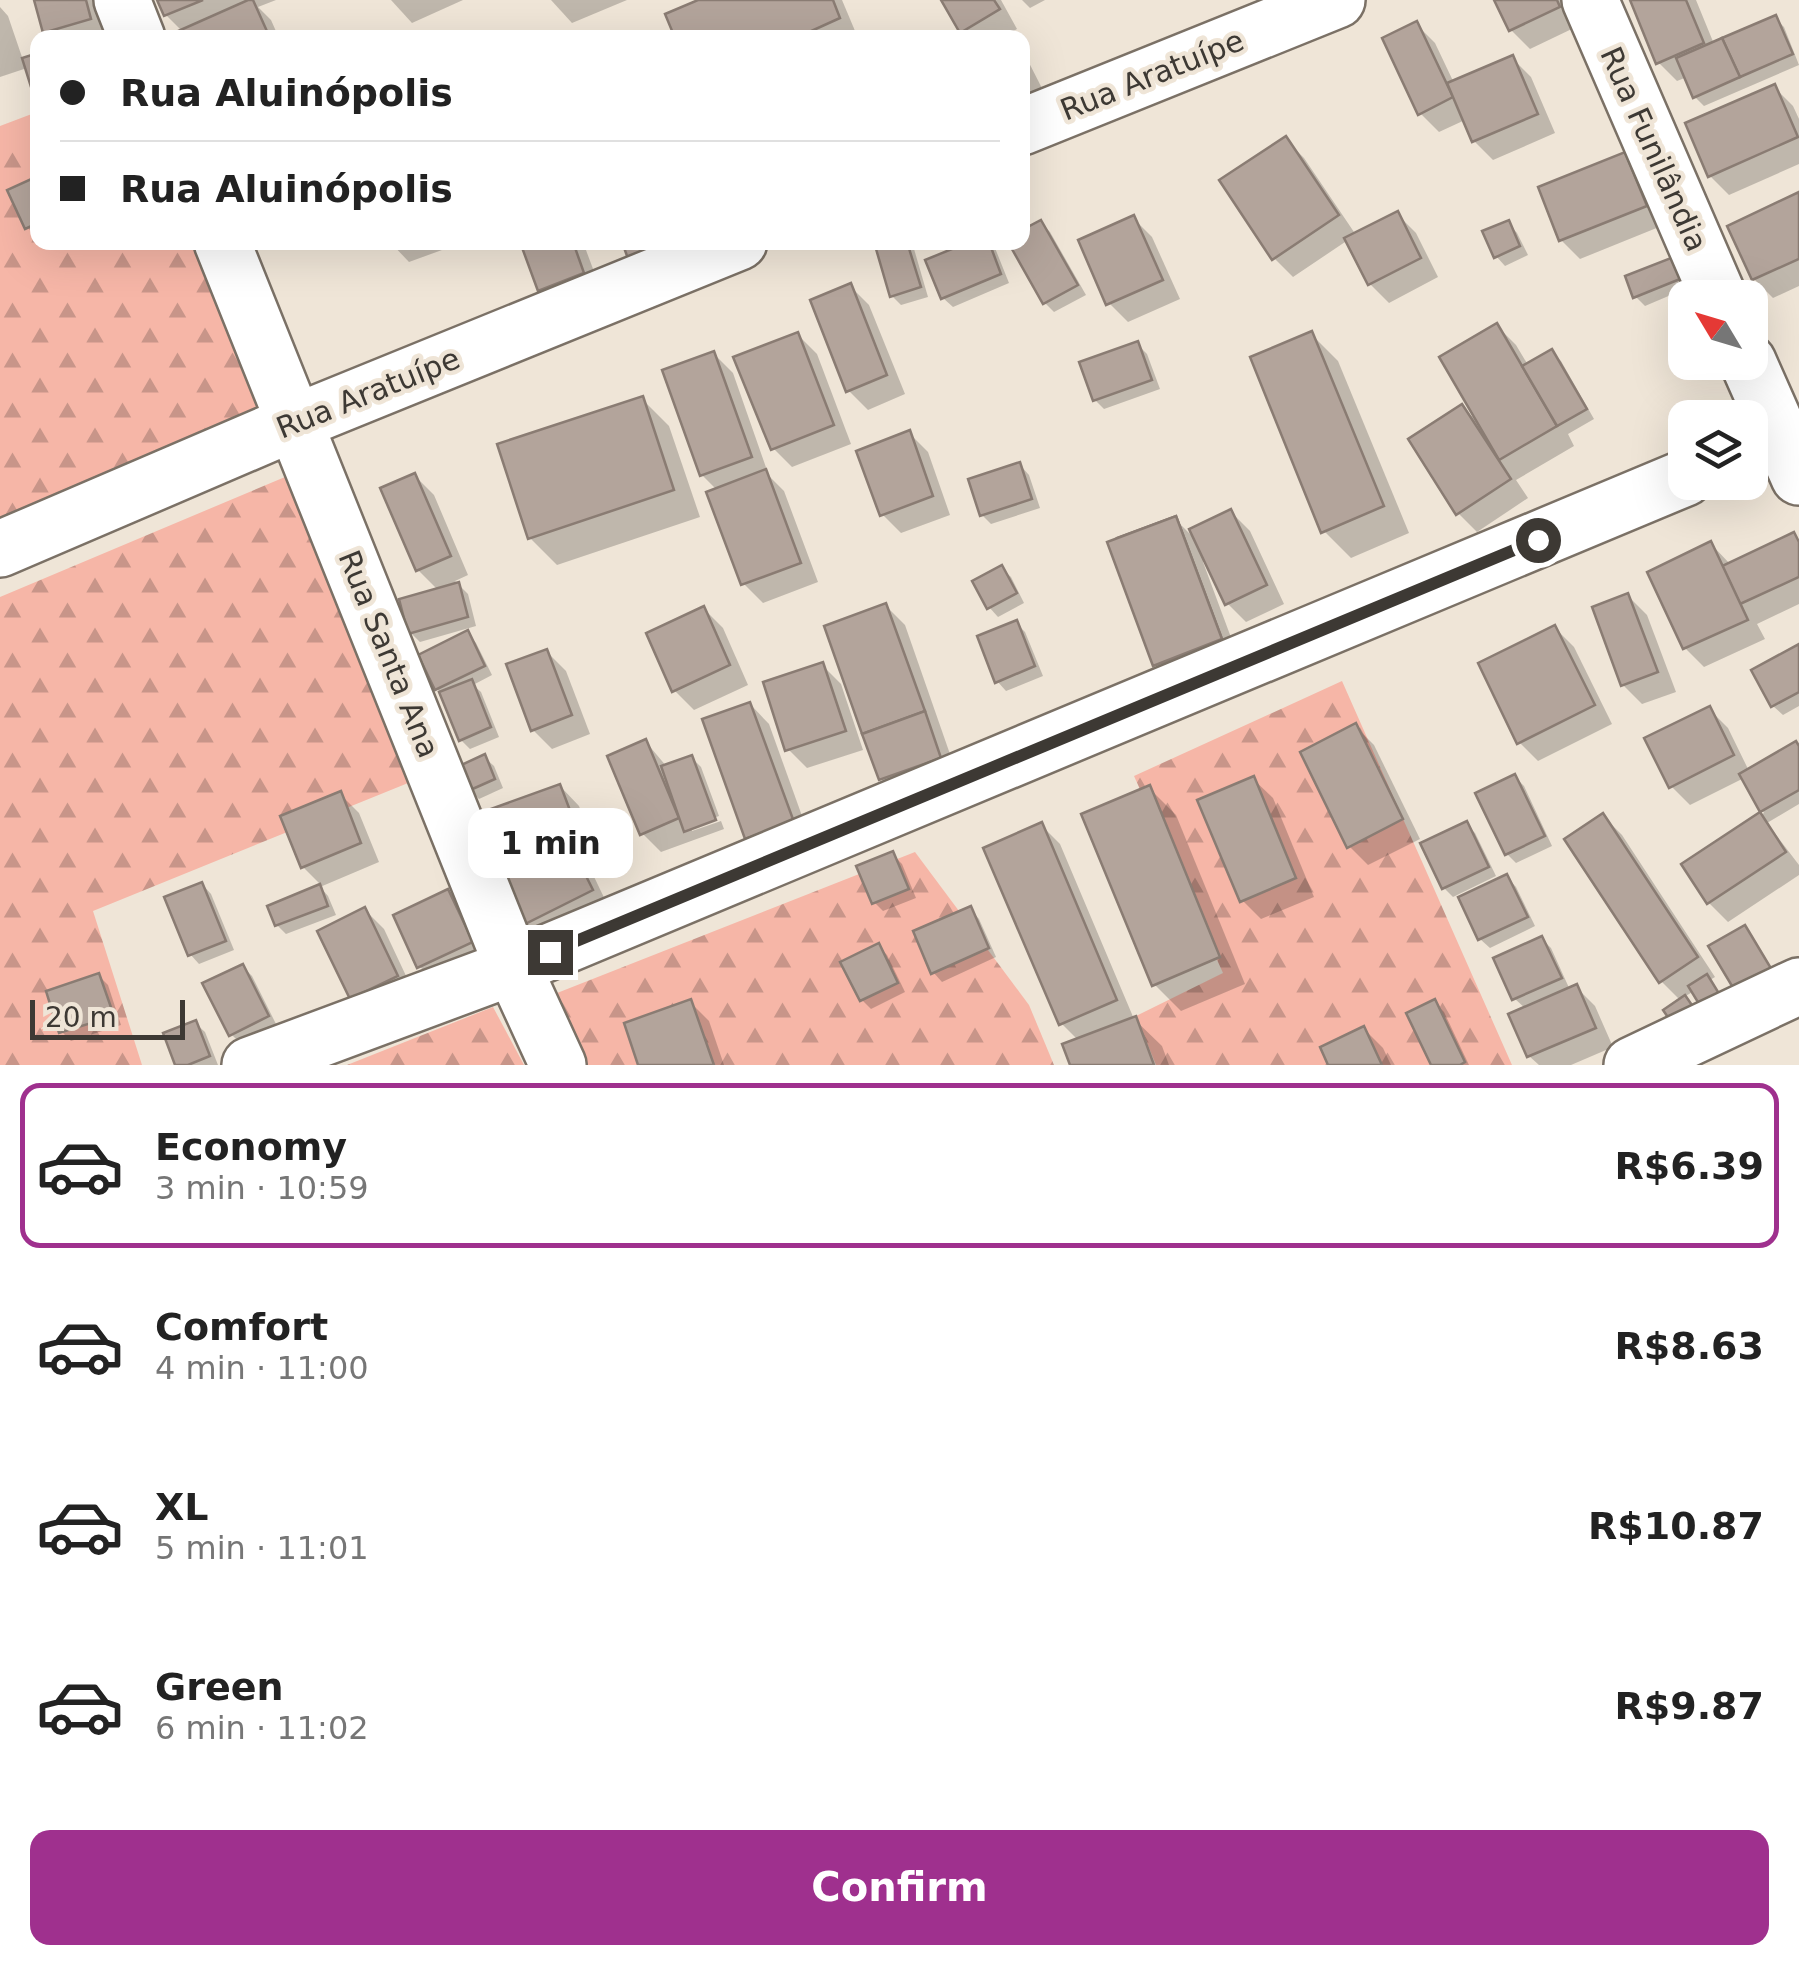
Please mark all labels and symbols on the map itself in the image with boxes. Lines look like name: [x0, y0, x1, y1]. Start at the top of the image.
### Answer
street label: Rua Aratuípe: [1055, 22, 1249, 128]
street label: Rua Funilândia: [1593, 41, 1715, 257]
north arrow: [1668, 280, 1768, 380]
street label: Rua Aratuípe: [271, 340, 465, 446]
route start: [1516, 518, 1561, 563]
street label: Rua Santa Ana: [331, 545, 447, 763]
callout: 1 min: [468, 807, 632, 877]
route end: [528, 930, 573, 975]
scale bar: [30, 995, 185, 1040]

